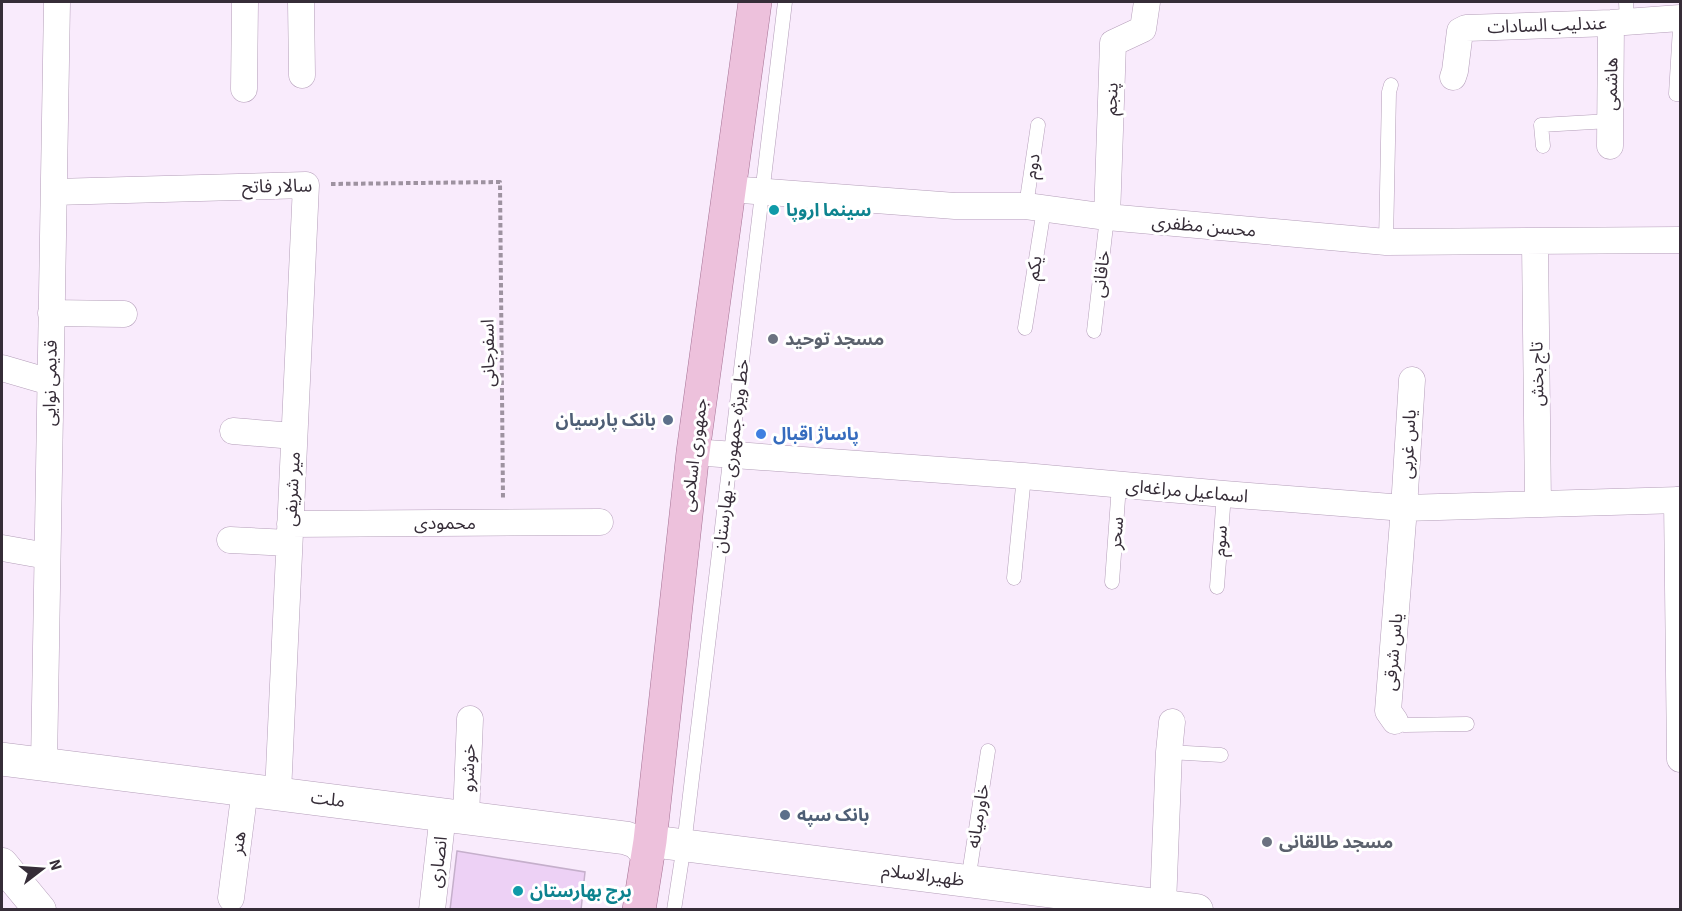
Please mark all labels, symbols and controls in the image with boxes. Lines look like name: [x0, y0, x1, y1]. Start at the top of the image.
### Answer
street label: عندلیب السادات: [1487, 11, 1607, 40]
street label: هاشمی: [1599, 57, 1624, 111]
street label: پنجم: [1098, 82, 1125, 116]
street label: دوم: [1018, 152, 1048, 181]
street label: سالار فاتح: [242, 173, 312, 200]
place label: سینما اروپا: [786, 198, 871, 223]
marker: سینما اروپا: [767, 203, 781, 217]
street label: محسن مظفری: [1151, 209, 1257, 244]
street label: خاقانی: [1086, 249, 1117, 299]
street label: یکم: [1020, 254, 1049, 282]
street label: اسفرجانی: [475, 319, 502, 387]
place label: مسجد توحید: [785, 327, 884, 352]
marker: مسجد توحید: [766, 332, 780, 346]
street label: قدیمی نوایی: [37, 340, 64, 426]
street label: تاج بخش: [1524, 341, 1551, 407]
street label: خط ویژه جمهوری - بهارستان: [707, 358, 756, 554]
street label: جمهوری اسلامی: [675, 397, 714, 513]
place label: بانک پارسیان: [556, 408, 656, 433]
street label: یاس غربی: [1394, 409, 1423, 479]
marker: بانک پارسیان: [661, 413, 675, 427]
place label: پاساژ اقبال: [773, 422, 859, 447]
marker: پاساژ اقبال: [754, 427, 768, 441]
street label: میر شریفی: [278, 451, 307, 527]
street label: اسماعیل مراغه‌ای: [1125, 474, 1249, 509]
street label: محمودی: [414, 511, 476, 536]
street label: سحر: [1103, 516, 1130, 551]
street label: سوم: [1207, 525, 1235, 558]
street label: یاس شرقی: [1378, 612, 1409, 692]
street label: خوشرو: [455, 743, 482, 793]
street label: خاورمیانه: [961, 782, 996, 850]
street label: ملت: [309, 785, 347, 814]
place label: بانک سپه: [797, 803, 869, 828]
marker: بانک سپه: [778, 808, 792, 822]
street label: هنر: [224, 830, 253, 858]
place label: مسجد طالقانی: [1279, 830, 1393, 855]
street label: انصاری: [423, 835, 454, 889]
marker: مسجد طالقانی: [1260, 835, 1274, 849]
north arrow: [12, 839, 72, 899]
text: N: [43, 857, 67, 873]
street label: ظهیرالاسلام: [880, 858, 966, 894]
place label: برج بهارستان: [530, 879, 632, 904]
marker: برج بهارستان: [511, 884, 525, 898]

